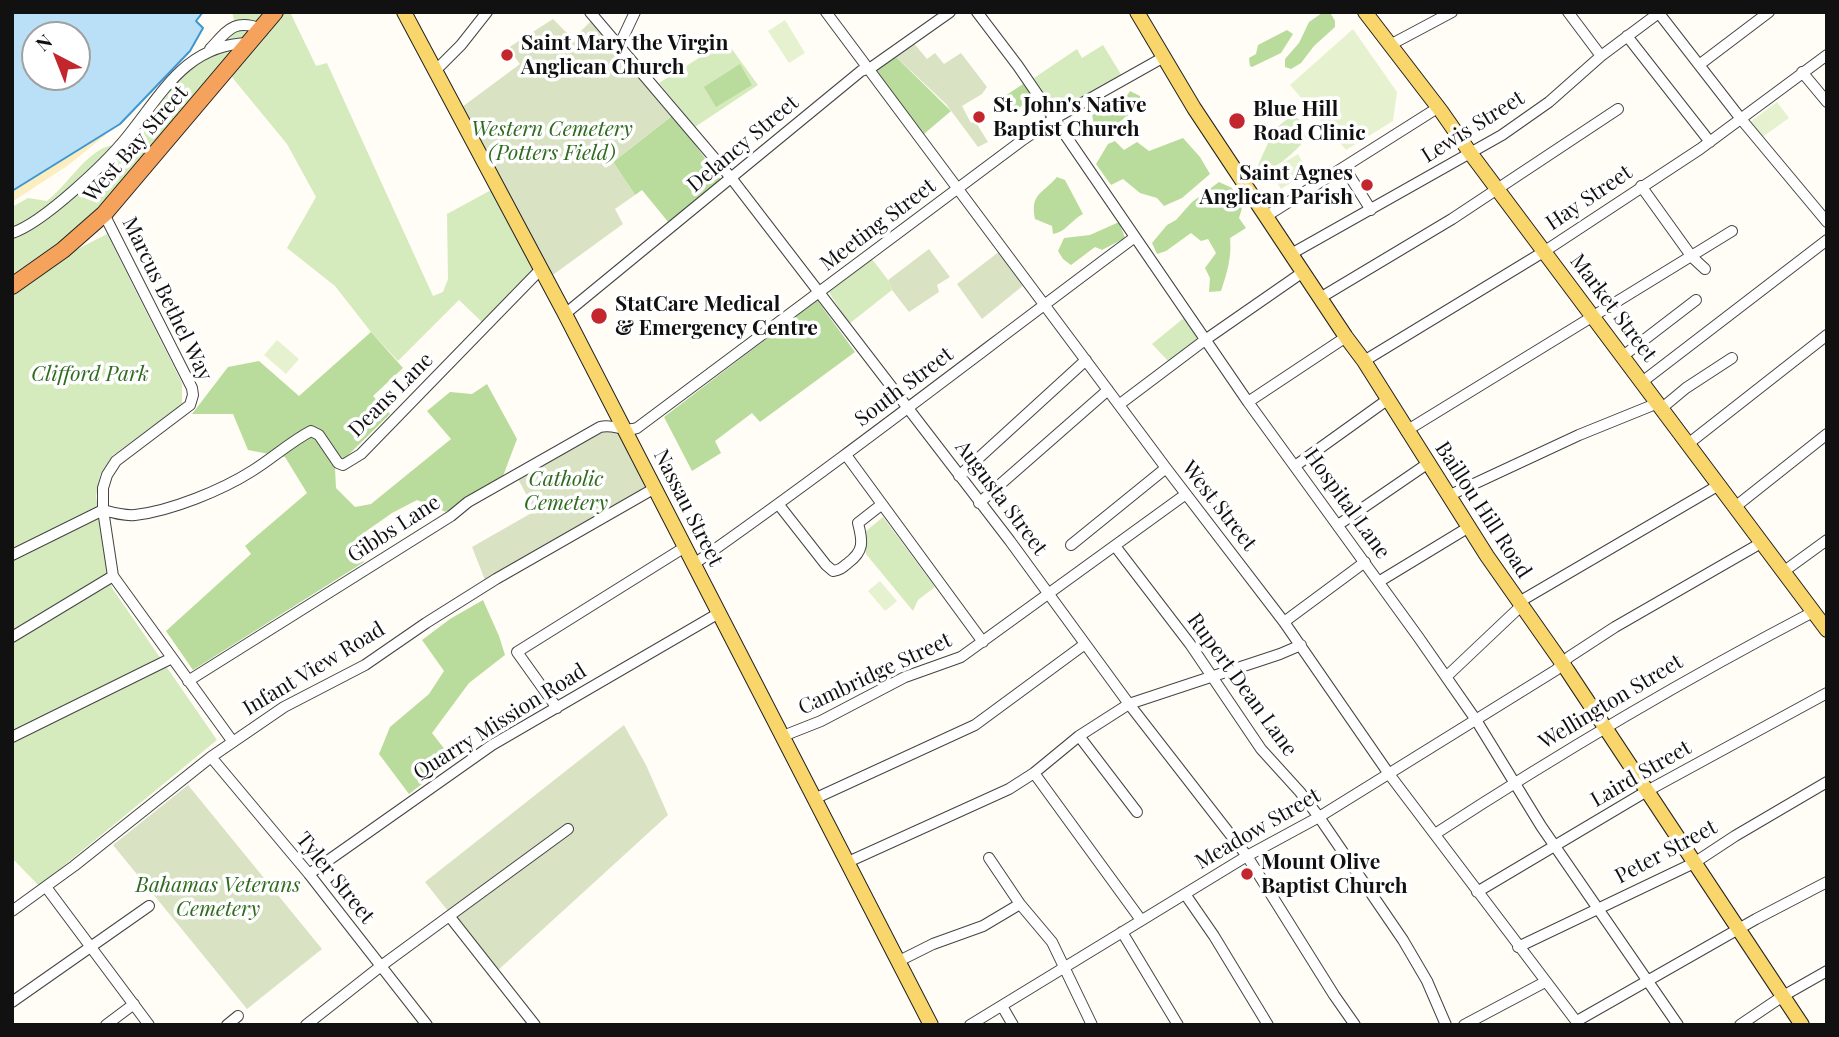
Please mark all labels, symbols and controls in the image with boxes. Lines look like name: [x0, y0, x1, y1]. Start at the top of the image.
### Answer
north arrow: [21, 21, 91, 91]
text: N: [29, 28, 57, 56]
place label: Saint Mary the Virgin Anglican Church: [521, 30, 728, 80]
marker: Saint Mary the Virgin Anglican Church: [499, 47, 515, 63]
street label: West Bay Street: [79, 81, 193, 207]
street label: Lewis Street: [1417, 86, 1529, 168]
street label: Delancy Street: [682, 90, 804, 198]
place label: St. John's Native Baptist Church: [993, 92, 1147, 142]
place label: Blue Hill Road Clinic: [1253, 96, 1366, 146]
marker: St. John's Native Baptist Church: [971, 109, 987, 125]
marker: Blue Hill Road Clinic: [1227, 111, 1247, 131]
park label: Western Cemetery (Potters Field): [471, 116, 633, 166]
place label: Saint Agnes Anglican Parish: [1199, 160, 1353, 210]
street label: Hay Street: [1541, 160, 1637, 236]
street label: Meeting Street: [815, 173, 941, 277]
marker: Saint Agnes Anglican Parish: [1359, 177, 1375, 193]
street label: Marcus Bethel Way: [116, 213, 218, 385]
street label: Market Street: [1564, 249, 1662, 367]
place label: StatCare Medical & Emergency Centre: [615, 291, 818, 341]
marker: StatCare Medical & Emergency Centre: [589, 306, 609, 326]
street label: South Street: [850, 342, 958, 432]
street label: Deans Lane: [343, 347, 439, 443]
park label: Clifford Park: [31, 361, 149, 387]
street label: Augusta Street: [950, 436, 1052, 560]
street label: Baillou Hill Road: [1430, 437, 1536, 583]
street label: Hospital Lane: [1299, 444, 1395, 564]
street label: Nassau Street: [648, 445, 728, 571]
street label: West Street: [1176, 456, 1262, 556]
park label: Catholic Cemetery: [524, 466, 608, 516]
street label: Gibbs Lane: [343, 490, 445, 568]
street label: Rupert Dean Lane: [1182, 609, 1302, 761]
street label: Infant View Road: [239, 617, 389, 721]
street label: Cambridge Street: [794, 627, 956, 721]
street label: Wellington Street: [1535, 649, 1687, 755]
street label: Quarry Mission Road: [409, 659, 591, 785]
street label: Laird Street: [1586, 735, 1696, 813]
street label: Meadow Street: [1191, 783, 1325, 875]
street label: Peter Street: [1611, 815, 1721, 889]
street label: Tyler Street: [290, 827, 380, 929]
place label: Mount Olive Baptist Church: [1261, 849, 1408, 899]
marker: Mount Olive Baptist Church: [1239, 866, 1255, 882]
park label: Bahamas Veterans Cemetery: [136, 872, 300, 922]

